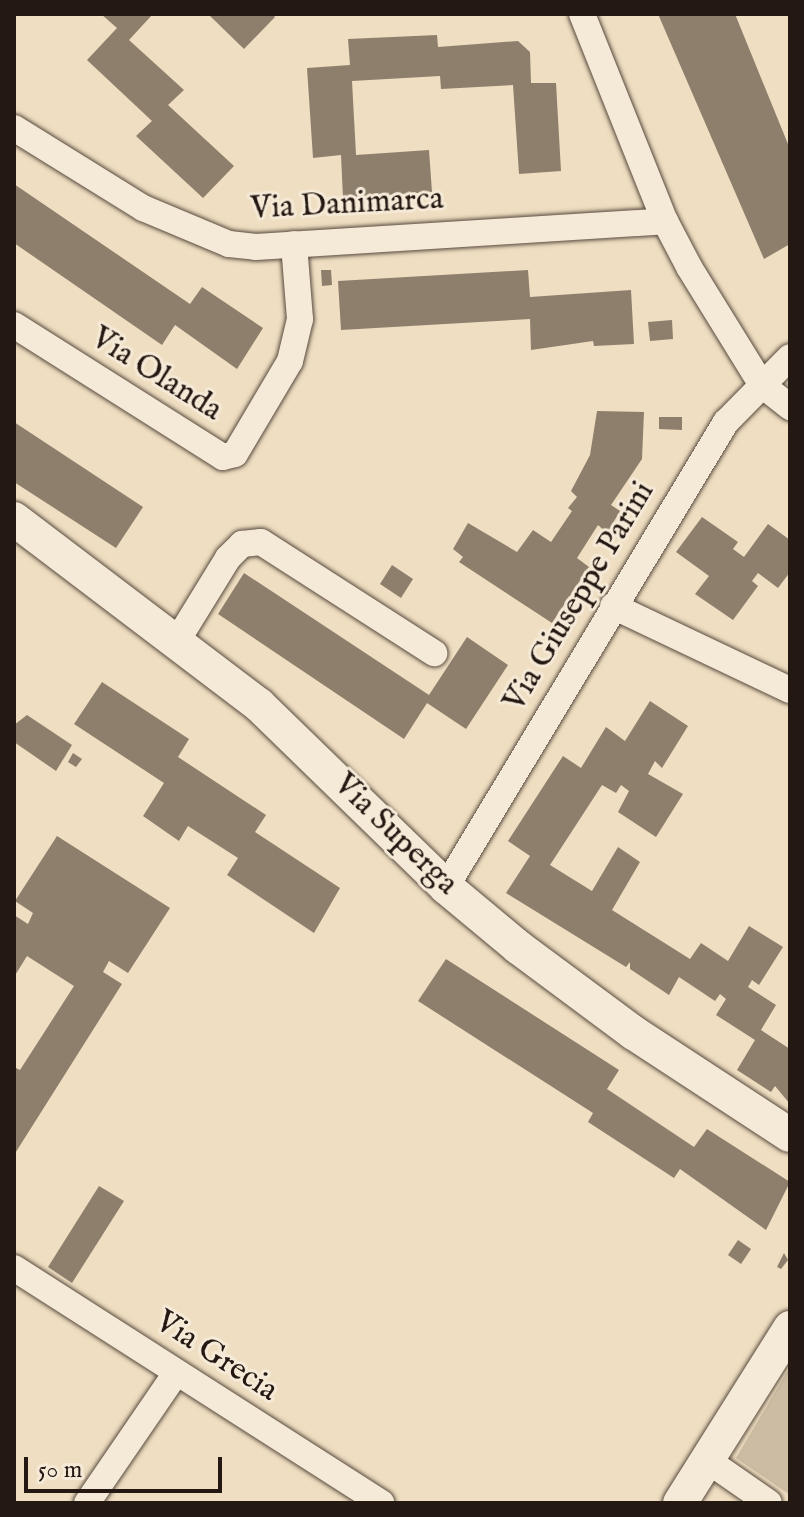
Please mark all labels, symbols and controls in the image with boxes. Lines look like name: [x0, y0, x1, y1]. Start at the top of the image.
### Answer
street label: Via Danimarca: [249, 181, 445, 229]
street label: Via Olanda: [83, 320, 229, 430]
street label: Via Giuseppe Parini: [496, 475, 664, 719]
street label: Via Superga: [325, 766, 465, 904]
street label: Via Grecia: [148, 1303, 284, 1411]
scale bar: [28, 1441, 226, 1491]
text: 50 m: [38, 1455, 82, 1486]

